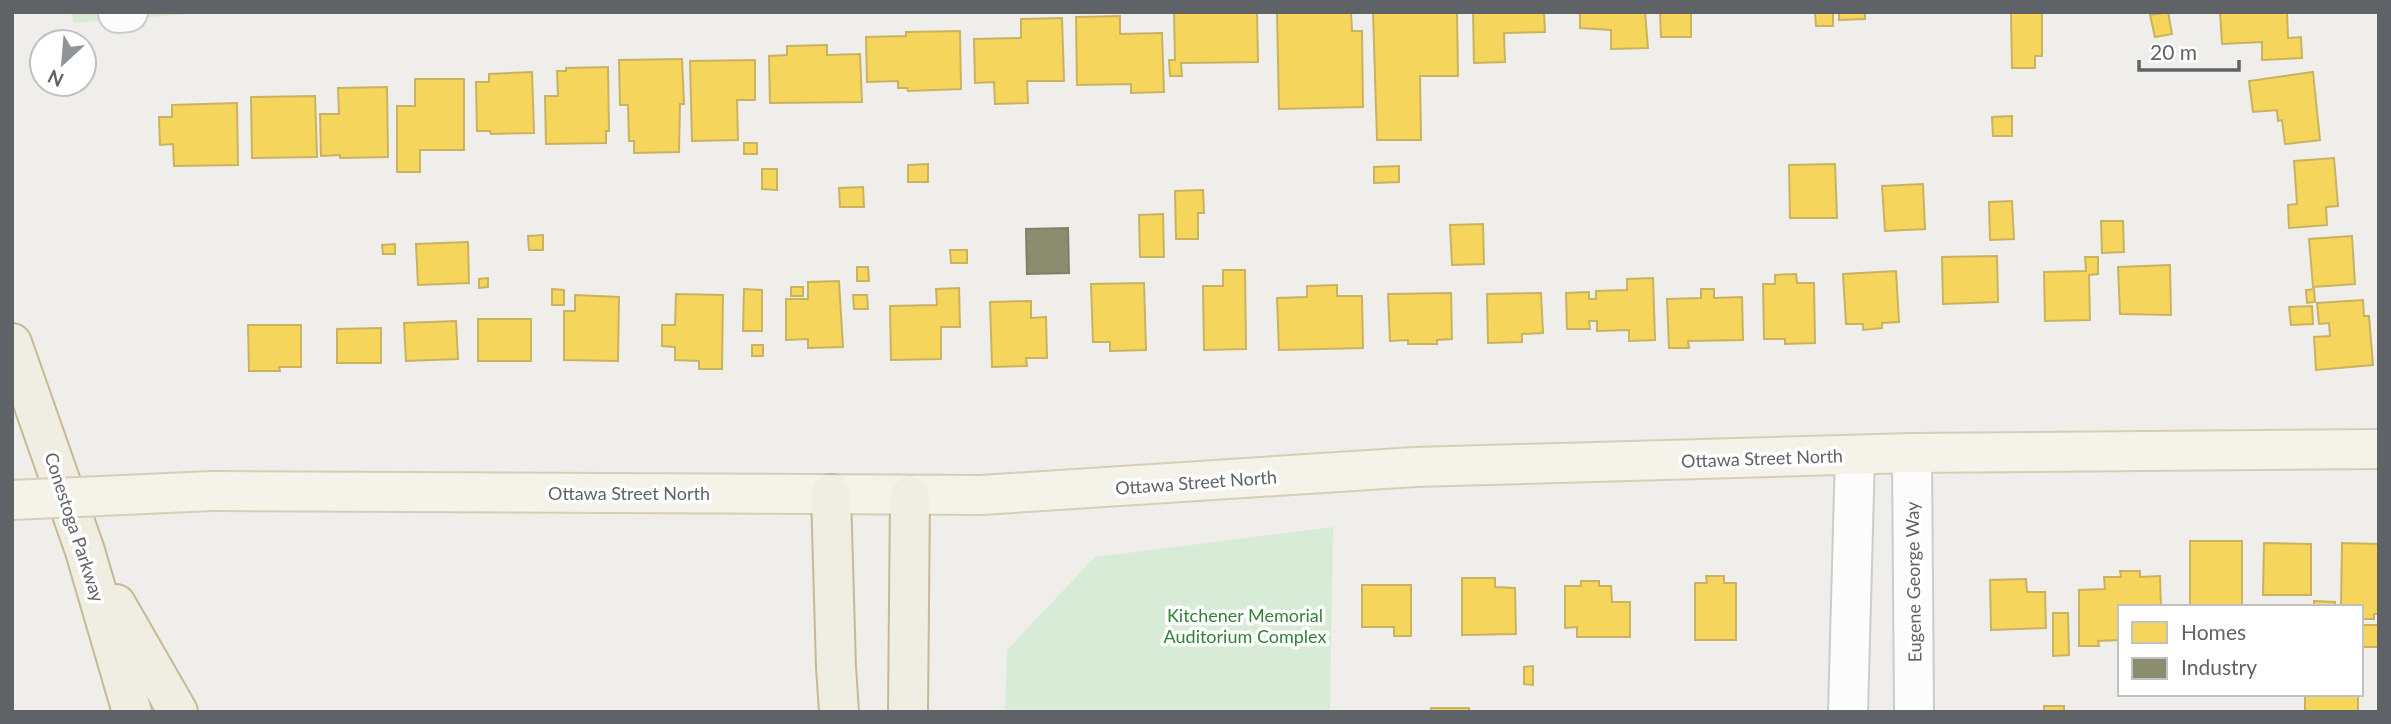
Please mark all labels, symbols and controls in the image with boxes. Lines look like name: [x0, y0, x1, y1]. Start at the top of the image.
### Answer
north arrow: [28, 28, 98, 98]
scale bar: [2139, 28, 2239, 72]
text: 20 m: [2150, 39, 2197, 64]
text: N: [44, 65, 67, 92]
street label: Ottawa Street North: [1681, 444, 1843, 472]
street label: Conestoga Parkway: [40, 449, 110, 605]
street label: Ottawa Street North: [1114, 465, 1278, 499]
street label: Ottawa Street North: [548, 482, 710, 504]
street label: Eugene George Way: [1901, 501, 1925, 663]
park label: Kitchener Memorial Auditorium Complex: [1164, 604, 1326, 647]
legend: [2118, 605, 2363, 696]
text: Homes: [2181, 619, 2246, 644]
text: Industry: [2181, 654, 2257, 679]

